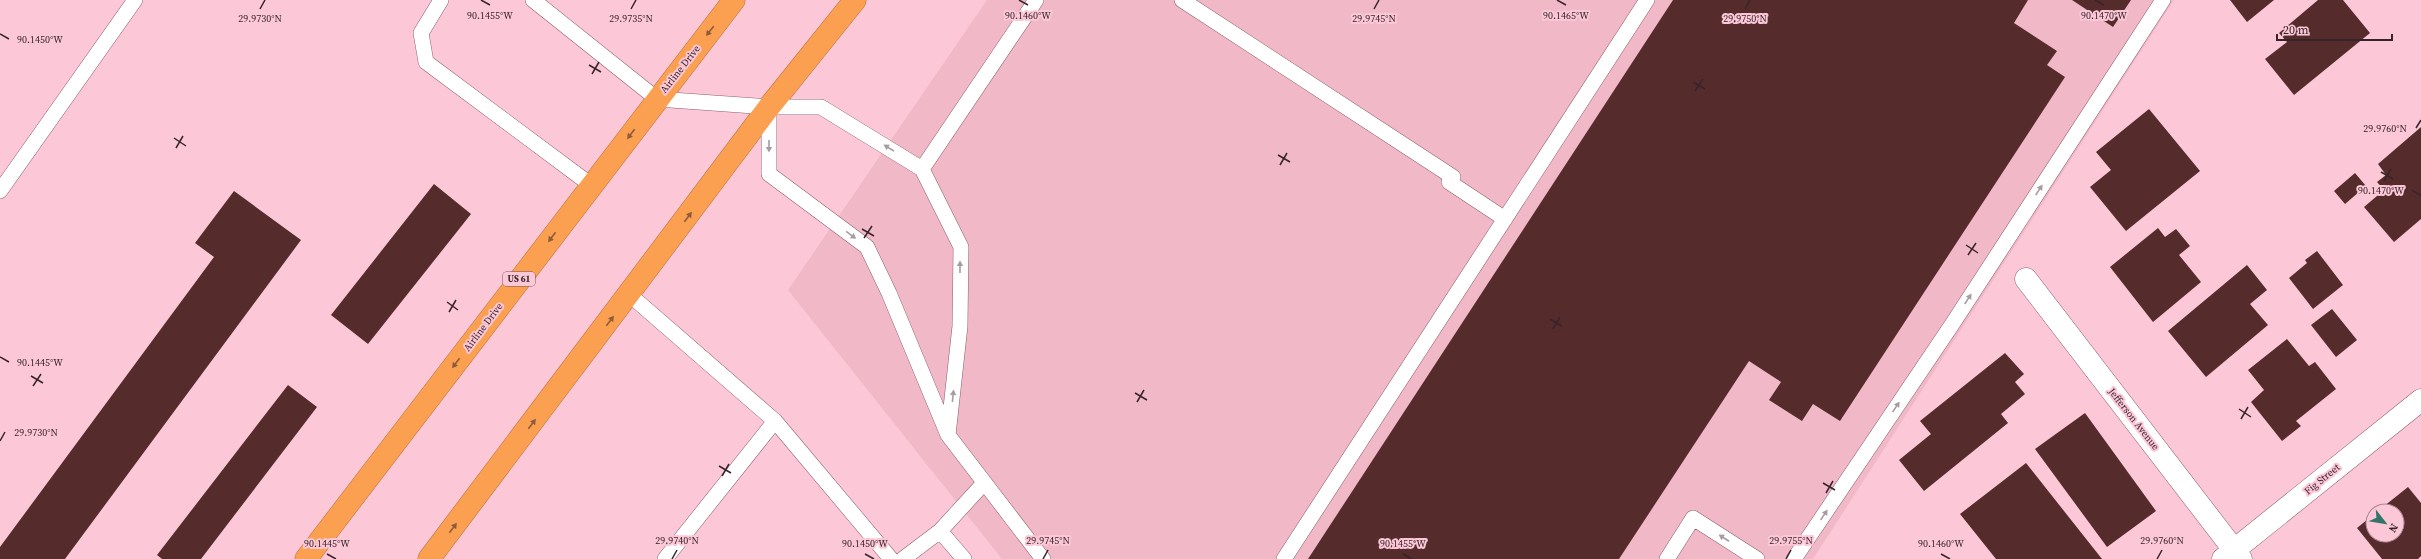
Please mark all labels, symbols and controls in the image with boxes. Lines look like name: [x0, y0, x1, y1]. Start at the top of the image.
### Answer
text: 90.1455°W: [467, 9, 513, 22]
text: 90.1460°W: [1005, 9, 1051, 22]
text: 90.1465°W: [1543, 9, 1589, 22]
text: 90.1470°W: [2081, 9, 2127, 22]
text: 29.9730°N: [238, 12, 282, 25]
text: 29.9735°N: [609, 12, 653, 25]
text: 29.9745°N: [1352, 12, 1396, 25]
text: 29.9750°N: [1723, 12, 1767, 25]
scale bar: [2277, 16, 2392, 42]
text: 20 m: [2283, 22, 2309, 38]
one-way arrow: [705, 25, 714, 36]
text: 90.1450°W: [17, 33, 63, 46]
street label: Airline Drive: [657, 42, 703, 96]
text: 29.9760°N: [2363, 122, 2407, 135]
one-way arrow: [626, 128, 635, 139]
one-way arrow: [766, 140, 772, 153]
one-way arrow: [883, 145, 895, 152]
text: 90.1470°W: [2358, 184, 2404, 197]
one-way arrow: [2035, 185, 2043, 195]
one-way arrow: [684, 211, 692, 222]
one-way arrow: [846, 231, 857, 239]
one-way arrow: [548, 232, 556, 242]
one-way arrow: [957, 260, 963, 273]
road number: US 61: [503, 272, 535, 286]
one-way arrow: [1965, 293, 1972, 305]
street label: Airline Drive: [461, 300, 505, 354]
one-way arrow: [606, 316, 614, 326]
text: 90.1445°W: [17, 356, 63, 369]
one-way arrow: [451, 357, 460, 368]
street label: Jefferson Avenue: [2105, 385, 2162, 453]
one-way arrow: [949, 390, 956, 402]
one-way arrow: [1892, 402, 1900, 412]
one-way arrow: [527, 419, 536, 430]
text: 29.9730°N: [14, 426, 58, 439]
street label: Fig Street: [2302, 460, 2343, 497]
north arrow: [2365, 503, 2405, 543]
one-way arrow: [1820, 510, 1828, 520]
text: N: [2385, 521, 2402, 535]
one-way arrow: [449, 523, 457, 533]
text: 29.9740°N: [655, 534, 699, 547]
text: 29.9745°N: [1026, 534, 1070, 547]
one-way arrow: [1719, 534, 1729, 542]
text: 29.9755°N: [1769, 534, 1813, 547]
text: 29.9760°N: [2140, 534, 2184, 547]
text: 90.1445°W: [304, 537, 350, 550]
text: 90.1450°W: [842, 537, 888, 550]
text: 90.1455°W: [1380, 537, 1426, 550]
text: 90.1460°W: [1918, 537, 1964, 550]

